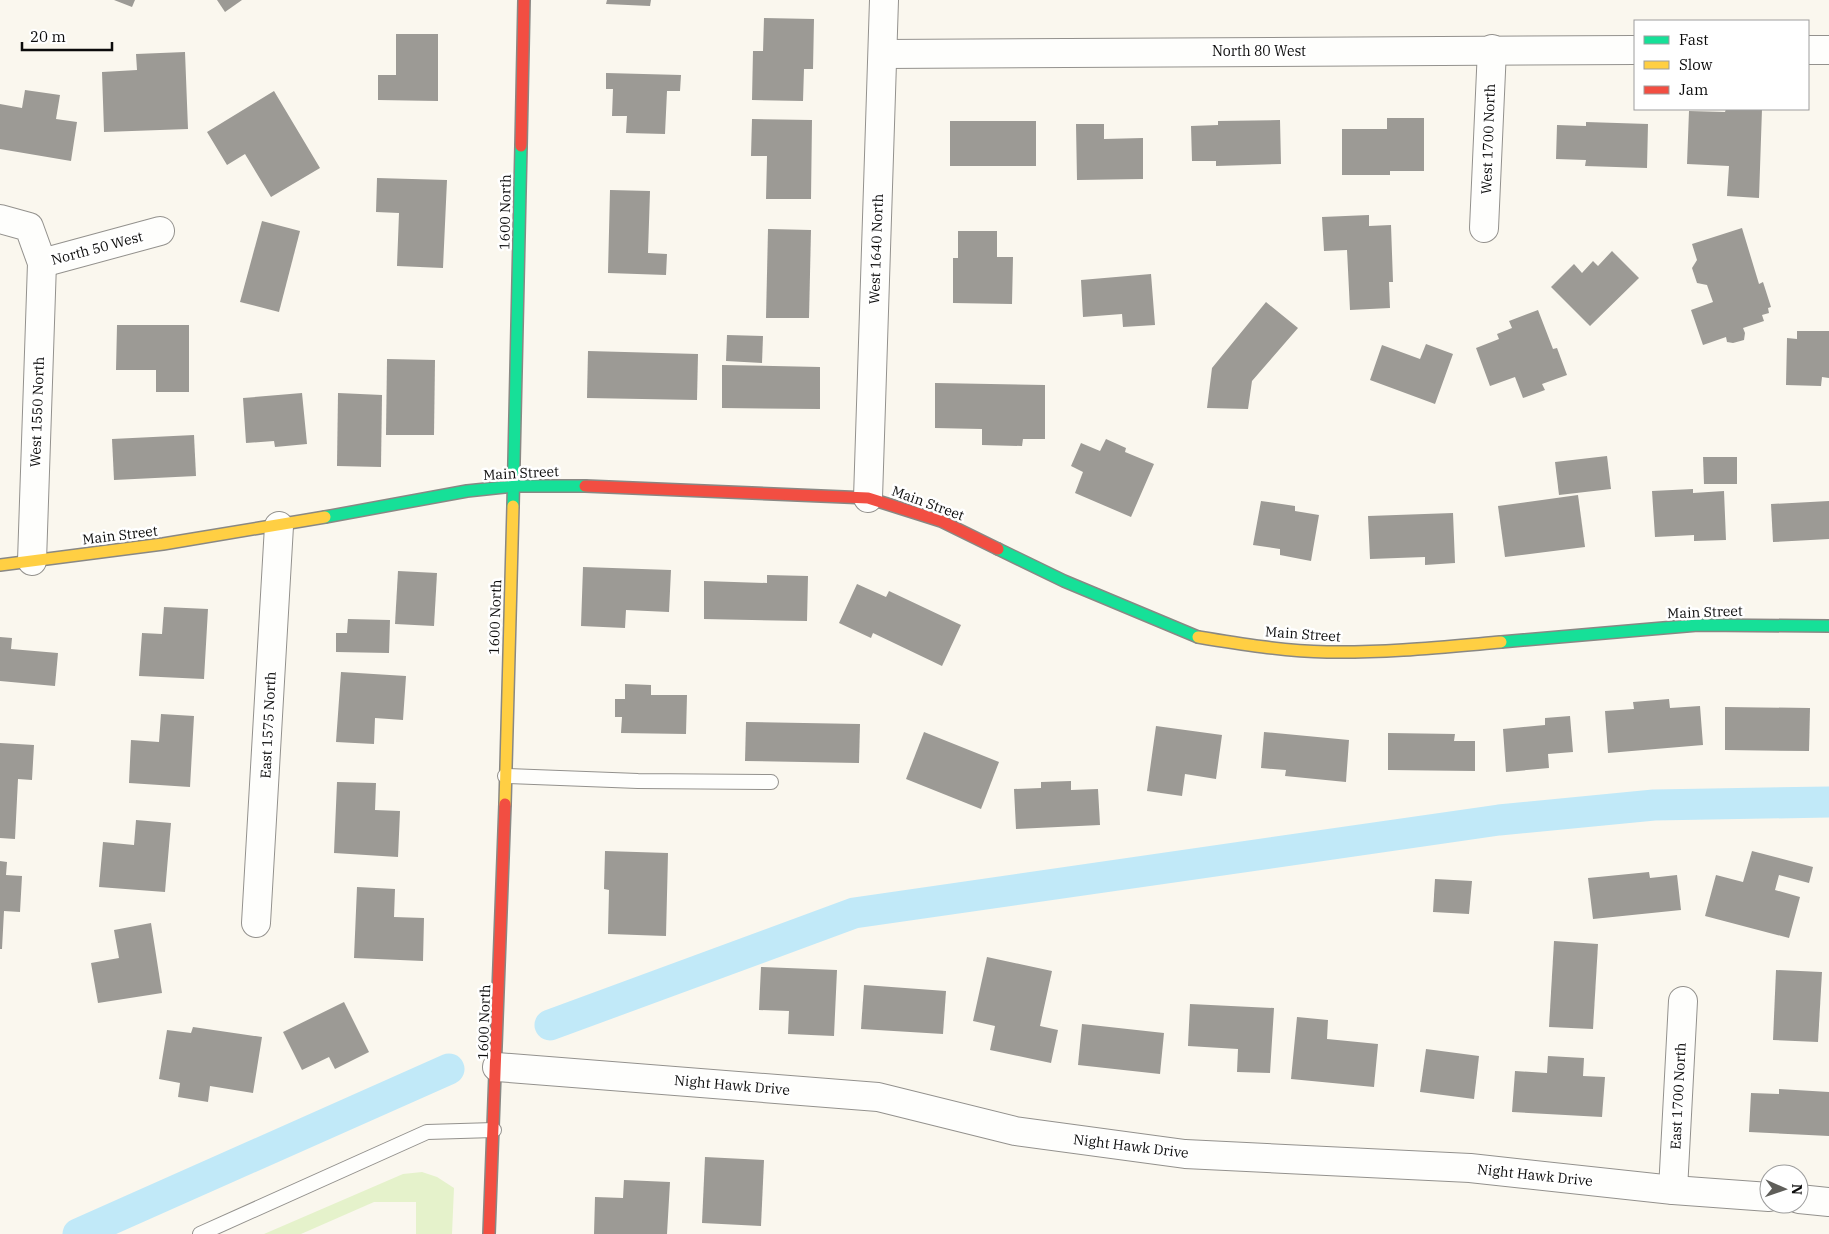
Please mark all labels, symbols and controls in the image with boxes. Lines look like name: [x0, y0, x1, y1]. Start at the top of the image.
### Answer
scale bar: [22, 20, 112, 52]
legend: [1634, 20, 1809, 110]
text: 20 m: [30, 27, 66, 46]
text: Fast: [1679, 30, 1709, 49]
street label: North 80 West: [1212, 42, 1306, 60]
text: Slow: [1679, 55, 1713, 74]
text: Jam: [1679, 80, 1708, 99]
street label: West 1700 North: [1477, 83, 1499, 195]
street label: 1600 North: [495, 174, 515, 250]
street label: West 1640 North: [865, 193, 887, 305]
street label: North 50 West: [49, 227, 145, 269]
street label: West 1550 North: [26, 356, 48, 468]
street label: Main Street: [483, 462, 559, 484]
street label: Main Street: [889, 482, 967, 524]
street label: Main Street: [81, 521, 159, 549]
street label: 1600 North: [485, 579, 505, 655]
street label: Main Street: [1667, 602, 1743, 622]
street label: Main Street: [1265, 622, 1341, 646]
street label: East 1575 North: [256, 671, 280, 779]
street label: 1600 North: [474, 984, 494, 1060]
street label: East 1700 North: [1666, 1042, 1690, 1150]
street label: Night Hawk Drive: [673, 1071, 791, 1099]
street label: Night Hawk Drive: [1072, 1130, 1190, 1162]
street label: Night Hawk Drive: [1476, 1160, 1594, 1190]
north arrow: [1759, 1164, 1809, 1214]
text: N: [1788, 1184, 1806, 1195]

